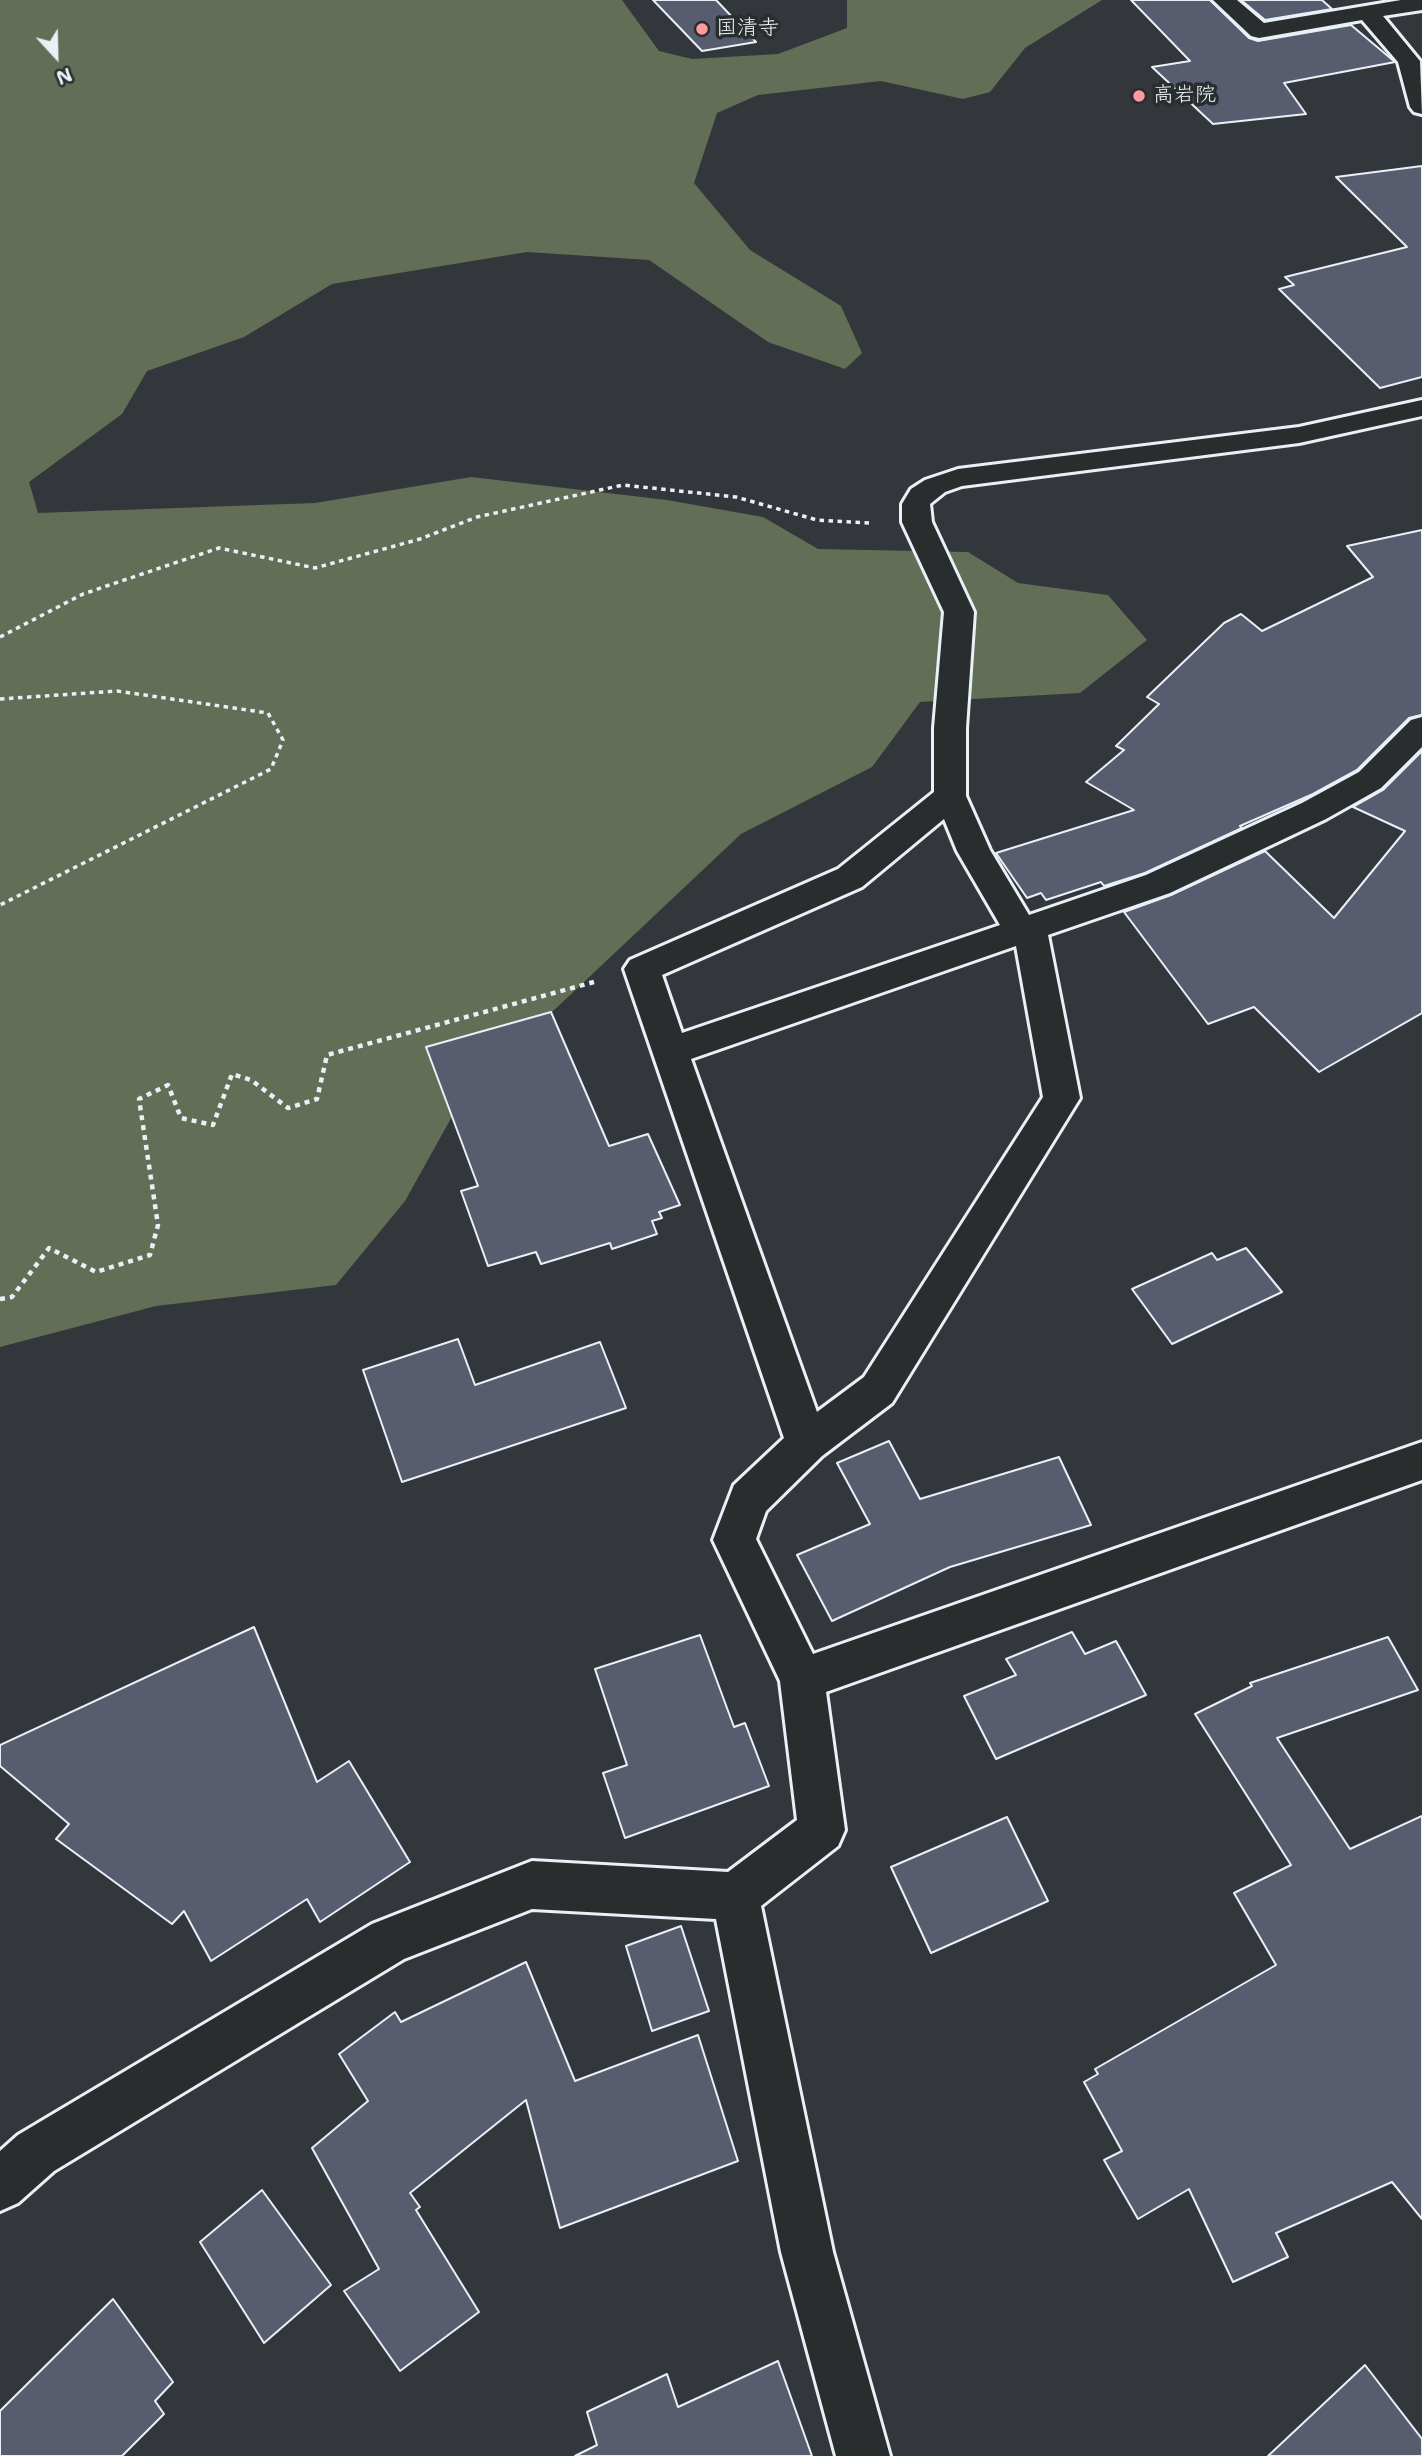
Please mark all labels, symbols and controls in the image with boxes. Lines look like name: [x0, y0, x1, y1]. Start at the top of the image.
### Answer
place label: 国清寺: [716, 16, 779, 42]
north arrow: [21, 21, 91, 91]
marker: 国清寺: [694, 21, 710, 37]
text: N: [52, 62, 76, 90]
place label: 高岩院: [1153, 83, 1216, 109]
marker: 高岩院: [1131, 88, 1147, 104]

